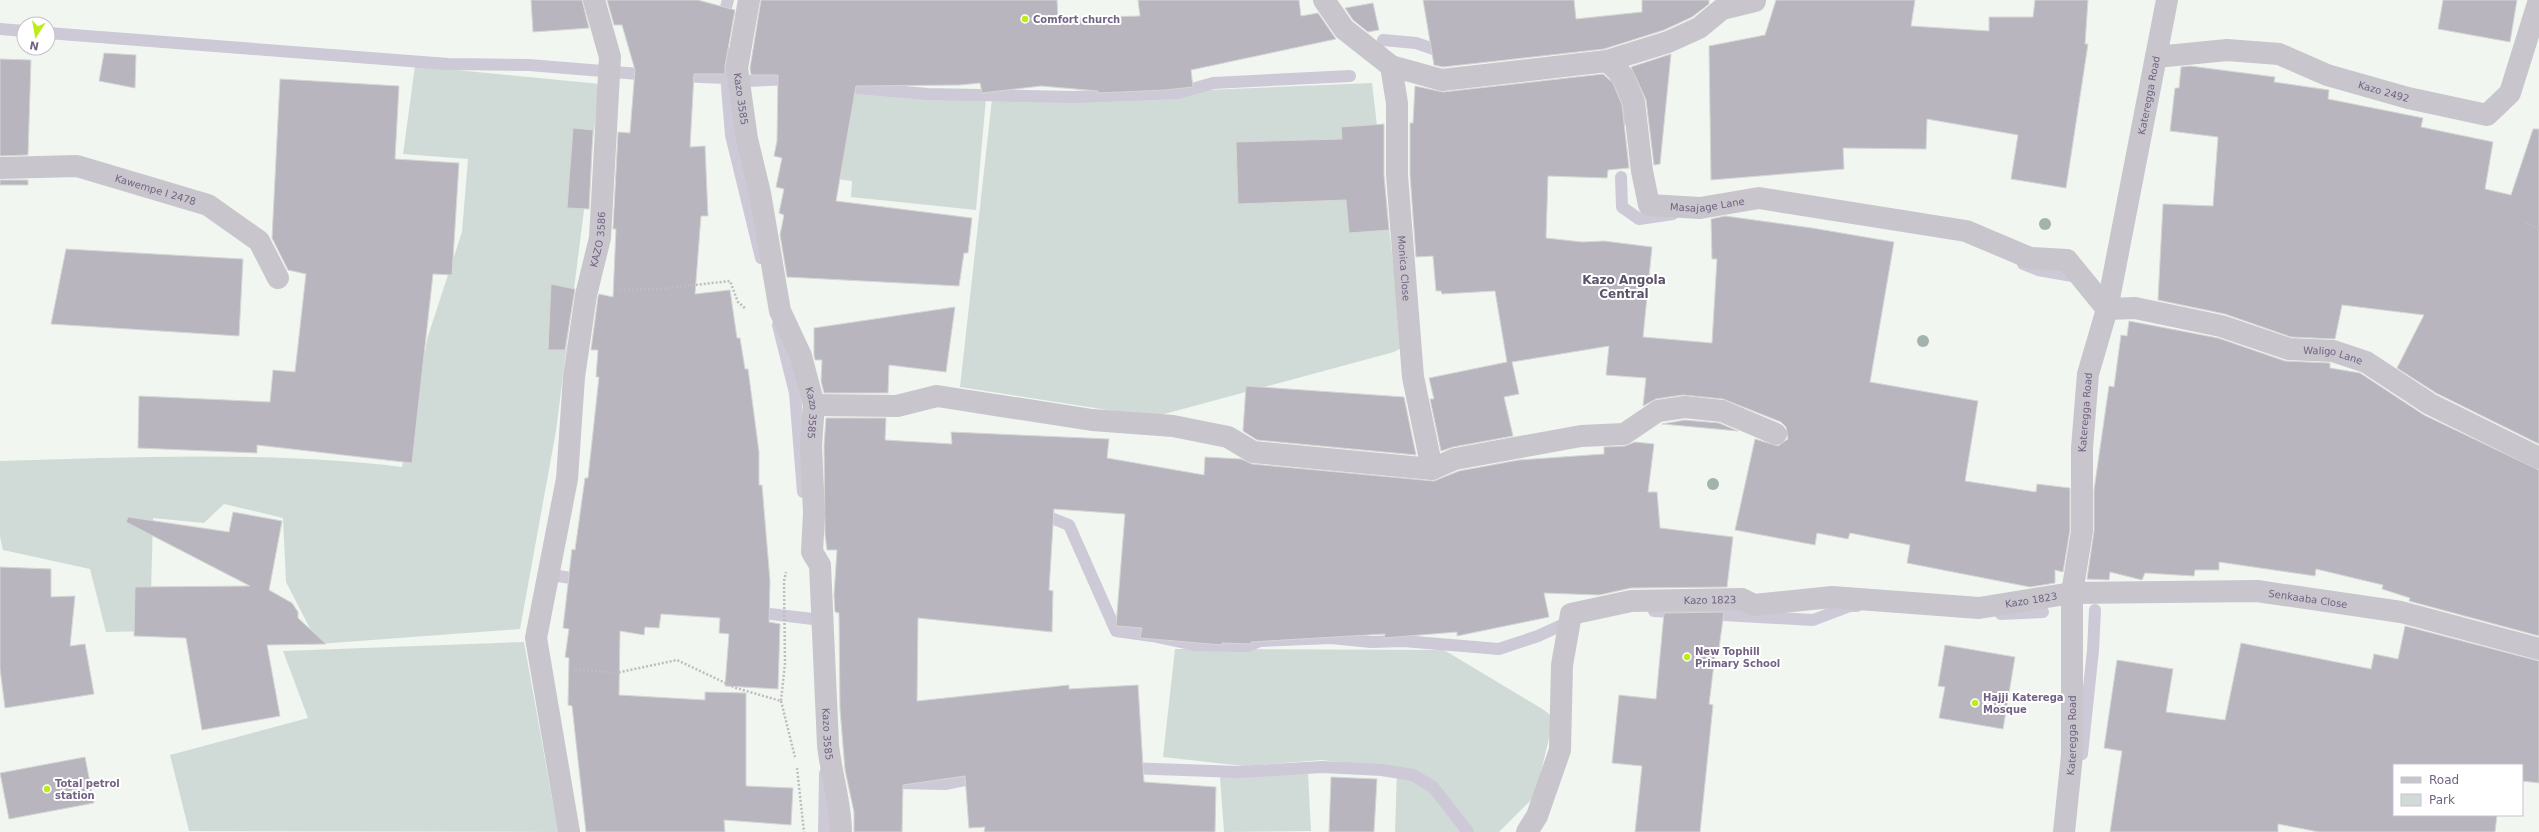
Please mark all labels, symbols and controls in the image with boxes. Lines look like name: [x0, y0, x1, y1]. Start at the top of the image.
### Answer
marker: Comfort church: [1020, 14, 1030, 24]
place label: Comfort church: [1033, 14, 1120, 25]
north arrow: [16, 16, 56, 56]
text: N: [28, 38, 40, 53]
street label: Kateregga Road: [2136, 55, 2162, 135]
street label: Kazo 3585: [732, 72, 750, 125]
street label: Kazo 2492: [2357, 79, 2411, 104]
street label: Kawempe I 2478: [114, 172, 197, 207]
street label: Masajage Lane: [1670, 195, 1745, 214]
street label: KAZO 3586: [588, 211, 607, 268]
street label: Monica Close: [1396, 235, 1412, 302]
district label: Kazo Angola Central: [1582, 273, 1666, 301]
street label: Waligo Lane: [2303, 344, 2364, 366]
street label: Kateregga Road: [2077, 372, 2094, 452]
street label: Kazo 3585: [804, 386, 820, 439]
street label: Senkaaba Close: [2268, 587, 2348, 610]
street label: Kazo 1823: [2004, 590, 2058, 609]
street label: Kazo 1823: [1684, 594, 1736, 606]
place label: New Tophill Primary School: [1695, 646, 1780, 669]
marker: New Tophill Primary School: [1682, 652, 1692, 662]
place label: Hajji Katerega Mosque: [1983, 692, 2064, 715]
street label: Kateregga Road: [2064, 695, 2078, 776]
marker: Hajji Katerega Mosque: [1970, 698, 1980, 708]
street label: Kazo 3585: [821, 707, 836, 761]
legend: [2393, 764, 2523, 816]
text: Road: [2429, 773, 2459, 787]
place label: Total petrol station: [55, 778, 120, 801]
marker: Total petrol station: [42, 784, 52, 794]
text: Park: [2429, 793, 2455, 807]

